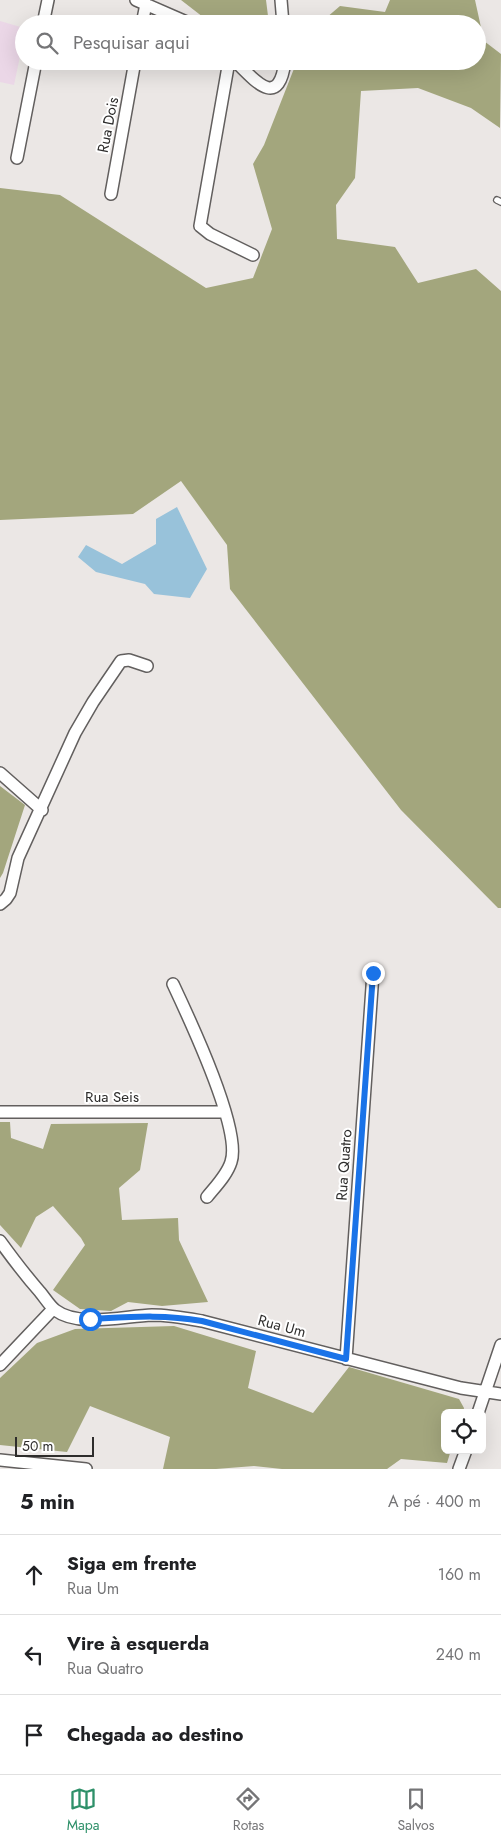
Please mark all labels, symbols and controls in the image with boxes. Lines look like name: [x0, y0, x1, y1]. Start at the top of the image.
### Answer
search box: [15, 15, 486, 70]
icon: search: [33, 29, 61, 57]
text: Pesquisar aqui: [73, 29, 190, 56]
street label: Rua Dois: [92, 95, 124, 155]
route end: [362, 962, 385, 985]
street label: Rua Seis: [85, 1086, 139, 1108]
street label: Rua Quatro: [331, 1128, 357, 1202]
route start: [79, 1308, 102, 1331]
street label: Rua Um: [255, 1309, 309, 1343]
map controls: [441, 1409, 486, 1454]
button: locate: [441, 1409, 486, 1454]
scale bar: [15, 1434, 94, 1457]
text: 50 m: [22, 1436, 53, 1456]
text: 5 min: [20, 1487, 75, 1517]
text: A pé · 400 m: [388, 1490, 481, 1513]
text: Siga em frente: [67, 1550, 197, 1577]
icon: ahead: [20, 1561, 48, 1589]
text: 160 m: [438, 1563, 481, 1586]
text: Rua Um: [67, 1577, 119, 1600]
text: Vire à esquerda: [67, 1630, 209, 1657]
icon: left: [20, 1641, 48, 1669]
text: 240 m: [436, 1643, 481, 1666]
text: Rua Quatro: [67, 1657, 143, 1680]
icon: arrive: [20, 1721, 48, 1749]
text: Chegada ao destino: [67, 1721, 243, 1748]
tab: Mapa: [67, 1785, 99, 1835]
tab: Rotas: [233, 1785, 264, 1835]
tab: Salvos: [397, 1785, 434, 1835]

